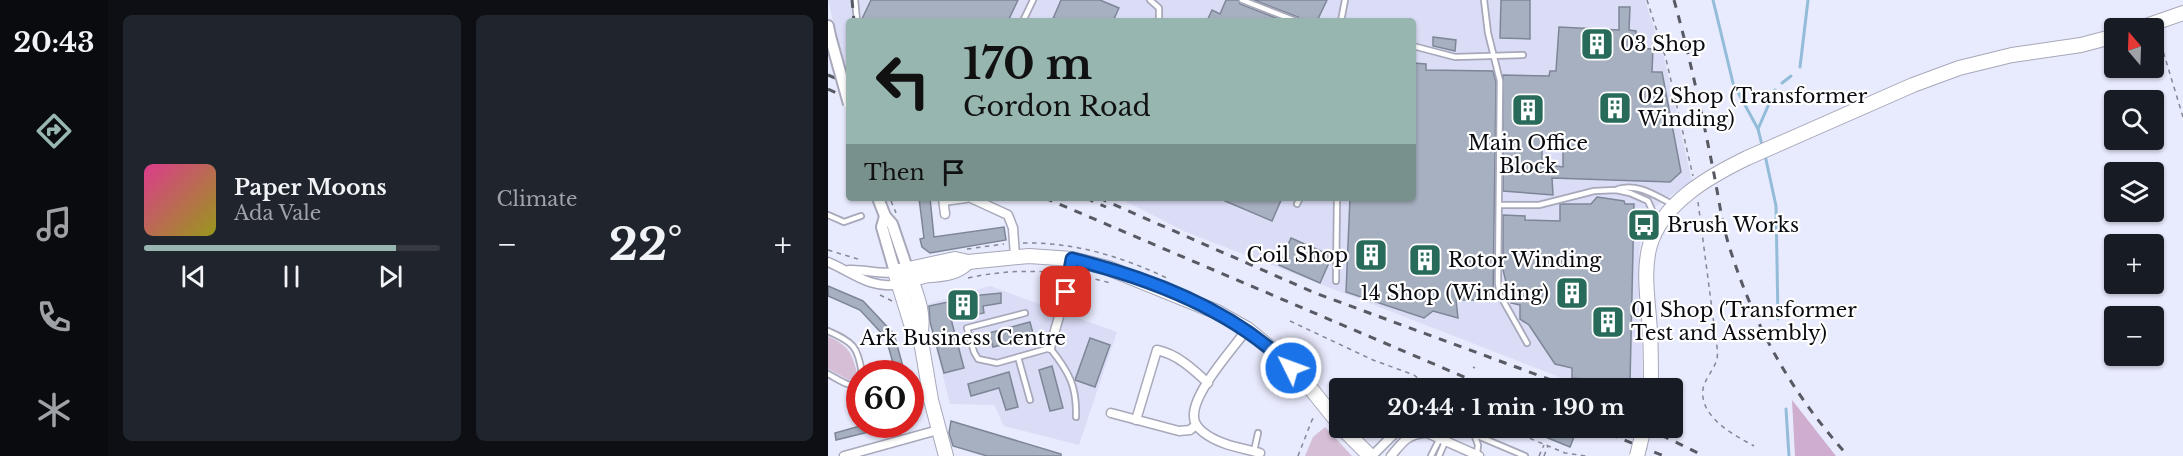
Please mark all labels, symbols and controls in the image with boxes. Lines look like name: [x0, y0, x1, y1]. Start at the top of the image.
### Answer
north arrow: [2104, 18, 2164, 78]
map controls: [2104, 18, 2164, 366]
text: 20:43: [14, 26, 94, 59]
building icon: 03 Shop: [1579, 26, 1615, 62]
place label: 03 Shop: [1620, 32, 1706, 56]
text: 170 m: [963, 38, 1092, 90]
icon: left: [864, 42, 942, 120]
place label: 02 Shop (Transformer Winding): [1637, 84, 1868, 131]
text: Gordon Road: [963, 90, 1151, 123]
building icon: 02 Shop (Transformer Winding): [1597, 90, 1633, 126]
button: search: [2104, 90, 2164, 150]
building icon: Main Office Block: [1510, 92, 1546, 128]
icon: directions: [33, 110, 75, 152]
place label: Main Office Block: [1468, 131, 1588, 178]
icon: arrive: [937, 156, 970, 189]
text: Then: [864, 159, 925, 186]
button: layers: [2104, 162, 2164, 222]
text: Paper Moons: [234, 174, 387, 201]
text: Climate: [497, 187, 577, 211]
text: Ada Vale: [234, 201, 321, 225]
icon: music: [33, 203, 75, 245]
bus stop icon: Brush Works: [1626, 207, 1662, 243]
place label: Brush Works: [1667, 213, 1799, 237]
text: 22°: [609, 216, 682, 272]
text: −: [497, 224, 517, 265]
text: +: [774, 224, 792, 265]
button: +: [2104, 234, 2164, 294]
building icon: Coil Shop: [1353, 237, 1389, 273]
building icon: Rotor Winding: [1407, 242, 1443, 278]
place label: Coil Shop: [1247, 243, 1348, 267]
place label: Rotor Winding: [1448, 248, 1602, 272]
icon: previous: [177, 260, 210, 293]
icon: pause: [275, 260, 308, 293]
icon: next: [374, 260, 407, 293]
pin: [1040, 266, 1091, 317]
icon: arrive: [1049, 275, 1082, 308]
building icon: 14 Shop (Winding): [1554, 275, 1590, 311]
place label: 14 Shop (Winding): [1360, 281, 1549, 305]
building icon: Ark Business Centre: [945, 287, 981, 323]
icon: phone: [33, 296, 75, 338]
place label: 01 Shop (Transformer Test and Assembly): [1631, 298, 1857, 345]
building icon: 01 Shop (Transformer Test and Assembly): [1590, 304, 1626, 340]
button: −: [2104, 306, 2164, 366]
place label: Ark Business Centre: [859, 326, 1066, 350]
position arrow: [1259, 336, 1323, 400]
speed limit sign: 60: [846, 360, 924, 438]
icon: climate: [33, 389, 75, 431]
text: 20:44 · 1 min · 190 m: [1387, 394, 1625, 421]

